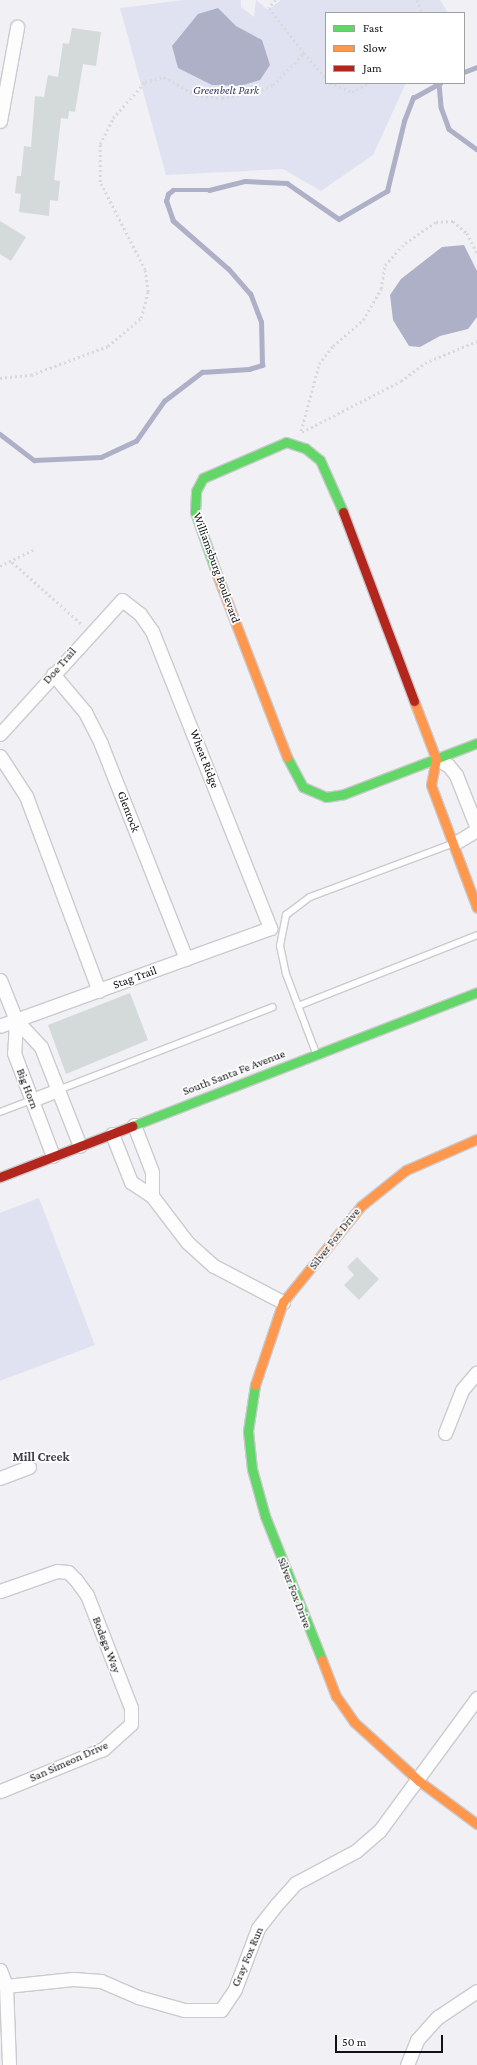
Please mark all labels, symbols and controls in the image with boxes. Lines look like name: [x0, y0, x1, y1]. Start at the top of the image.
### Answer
legend: [325, 12, 465, 84]
text: Fast: [363, 21, 383, 35]
text: Slow: [363, 41, 387, 55]
text: Jam: [363, 61, 382, 75]
park label: Greenbelt Park: [193, 84, 259, 98]
street label: Williamsburg Boulevard: [189, 511, 243, 625]
street label: Doe Trail: [40, 645, 80, 687]
street label: Wheat Ridge: [186, 728, 222, 790]
street label: Glenrock: [114, 789, 142, 835]
street label: Stag Trail: [111, 963, 159, 993]
street label: South Santa Fe Avenue: [181, 1047, 287, 1099]
street label: Big Horn: [13, 1067, 41, 1111]
street label: Silver Fox Drive: [306, 1205, 364, 1273]
district label: Mill Creek: [12, 1449, 70, 1465]
street label: Silver Fox Drive: [274, 1556, 314, 1630]
street label: Bodega Way: [89, 1615, 123, 1675]
street label: San Simeon Drive: [28, 1738, 110, 1786]
street label: Gray Fox Run: [229, 1925, 267, 1989]
scale bar: [337, 2027, 445, 2053]
text: 50 m: [342, 2035, 366, 2049]

